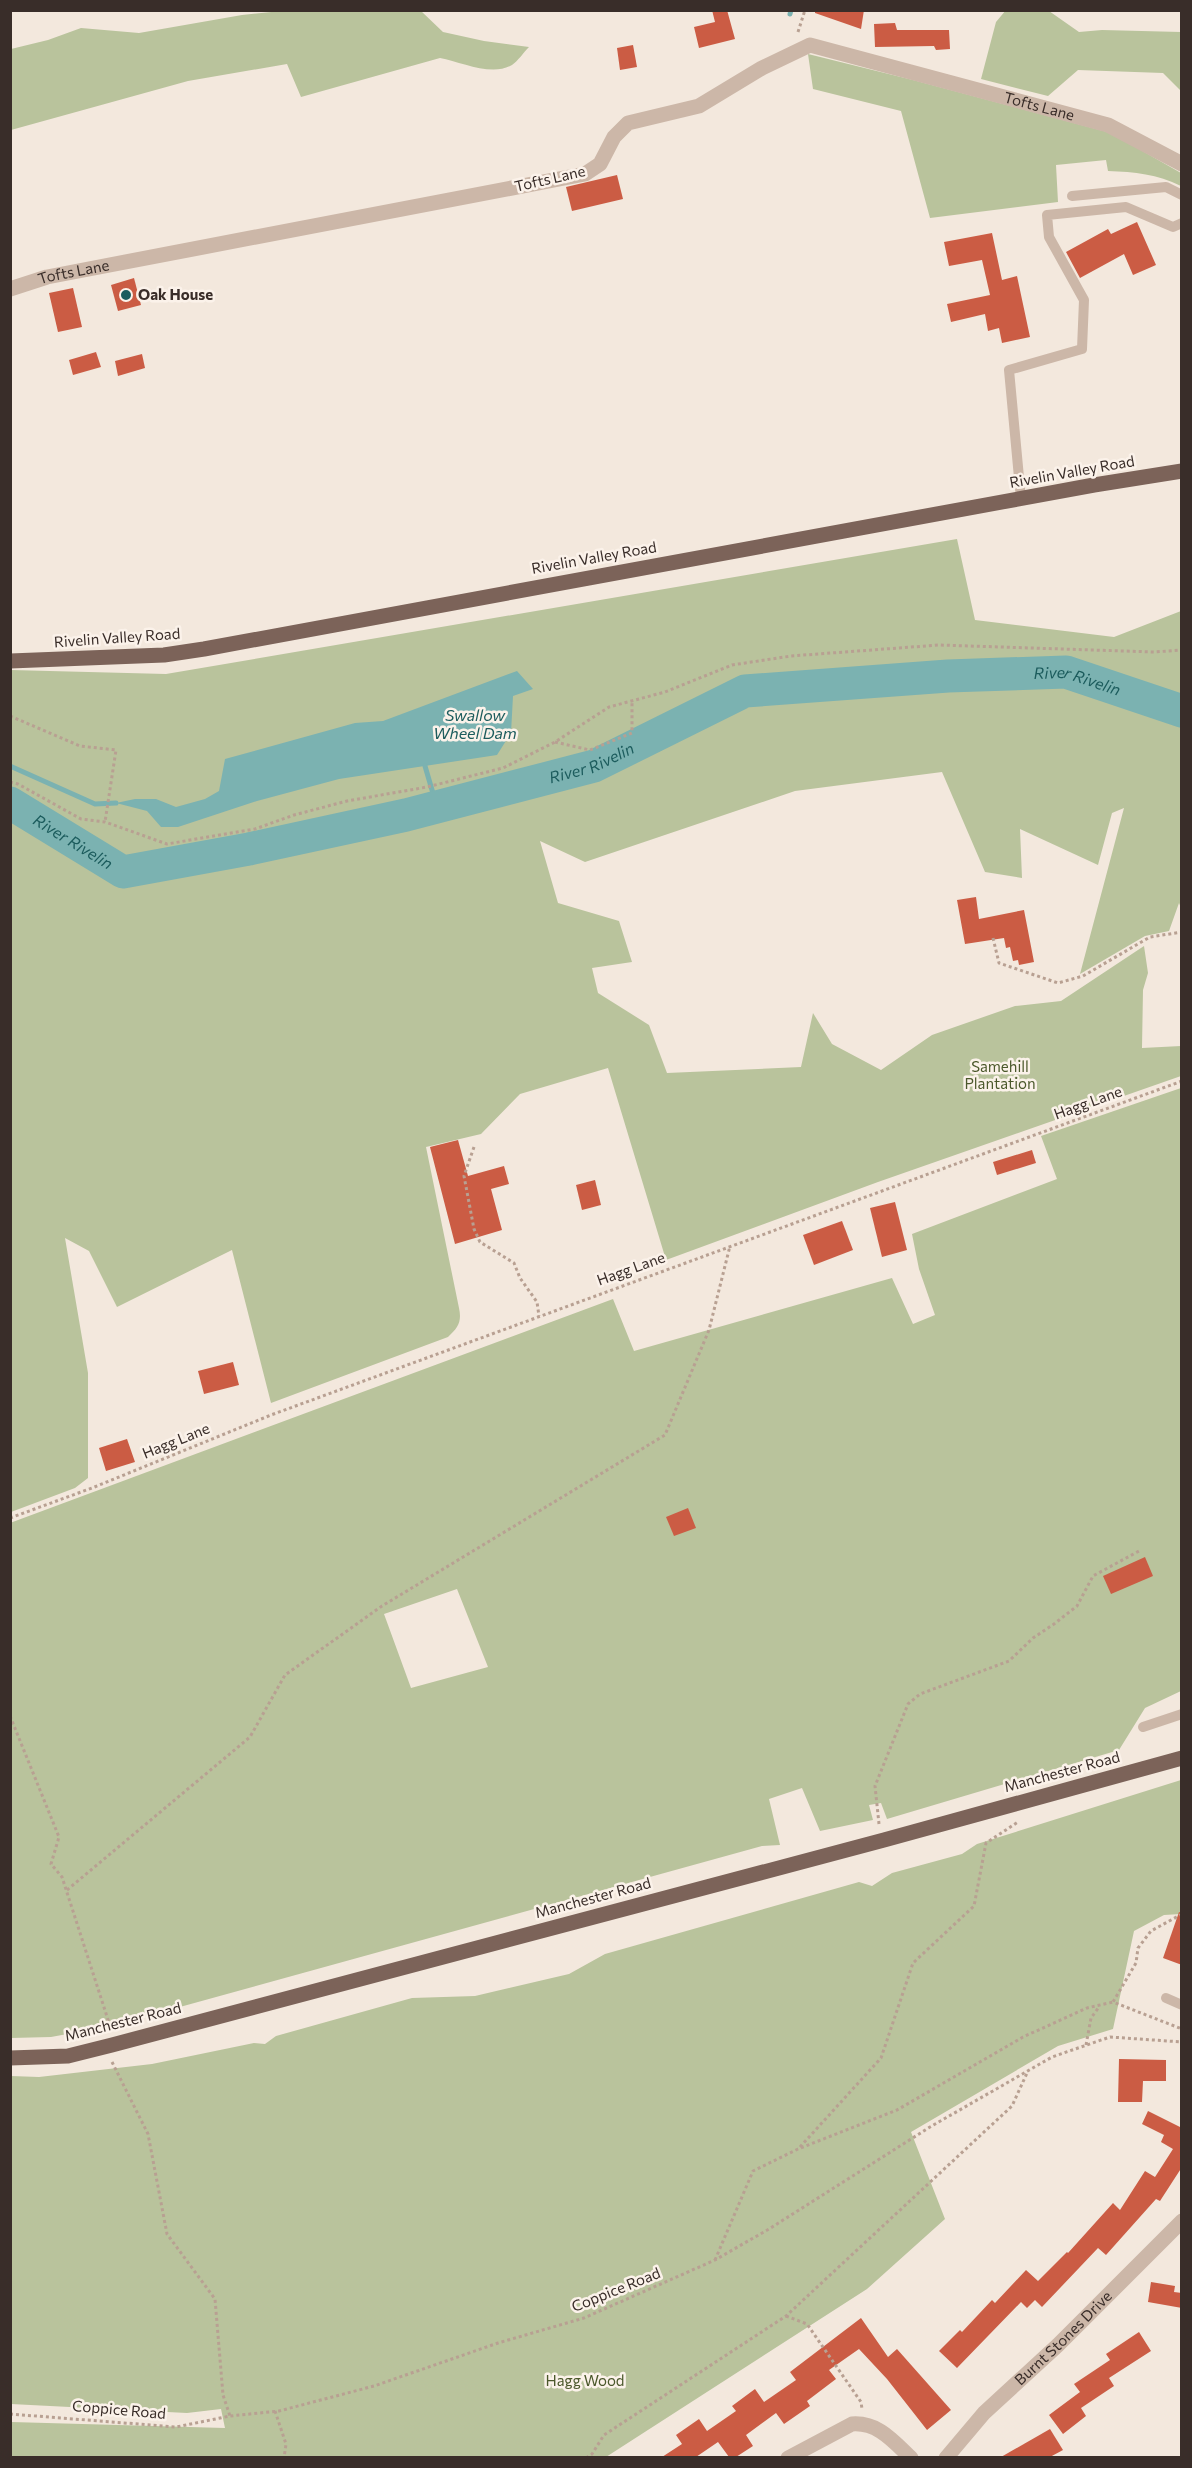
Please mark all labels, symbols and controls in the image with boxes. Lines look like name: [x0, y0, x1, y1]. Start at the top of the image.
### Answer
street label: Tofts Lane: [1002, 88, 1077, 124]
street label: Tofts Lane: [513, 161, 587, 195]
street label: Tofts Lane: [35, 255, 111, 287]
place label: Oak House: [138, 285, 213, 303]
marker: Oak House: [119, 288, 133, 302]
street label: Rivelin Valley Road: [1008, 451, 1136, 491]
street label: Rivelin Valley Road: [530, 537, 658, 577]
street label: Rivelin Valley Road: [53, 624, 181, 650]
water label: River Rivelin: [1033, 662, 1123, 699]
water label: Swallow Wheel Dam: [433, 705, 517, 742]
water label: River Rivelin: [547, 738, 637, 786]
water label: River Rivelin: [30, 810, 117, 873]
park label: Samehill Plantation: [964, 1057, 1036, 1092]
street label: Hagg Lane: [1051, 1081, 1124, 1123]
street label: Hagg Lane: [594, 1247, 667, 1289]
street label: Hagg Lane: [139, 1418, 212, 1462]
street label: Manchester Road: [1002, 1747, 1122, 1795]
street label: Manchester Road: [533, 1873, 653, 1921]
street label: Manchester Road: [63, 1998, 183, 2044]
street label: Coppice Road: [569, 2263, 663, 2315]
street label: Burnt Stones Drive: [1010, 2287, 1115, 2388]
park label: Hagg Wood: [545, 2371, 625, 2389]
street label: Coppice Road: [71, 2396, 167, 2422]

